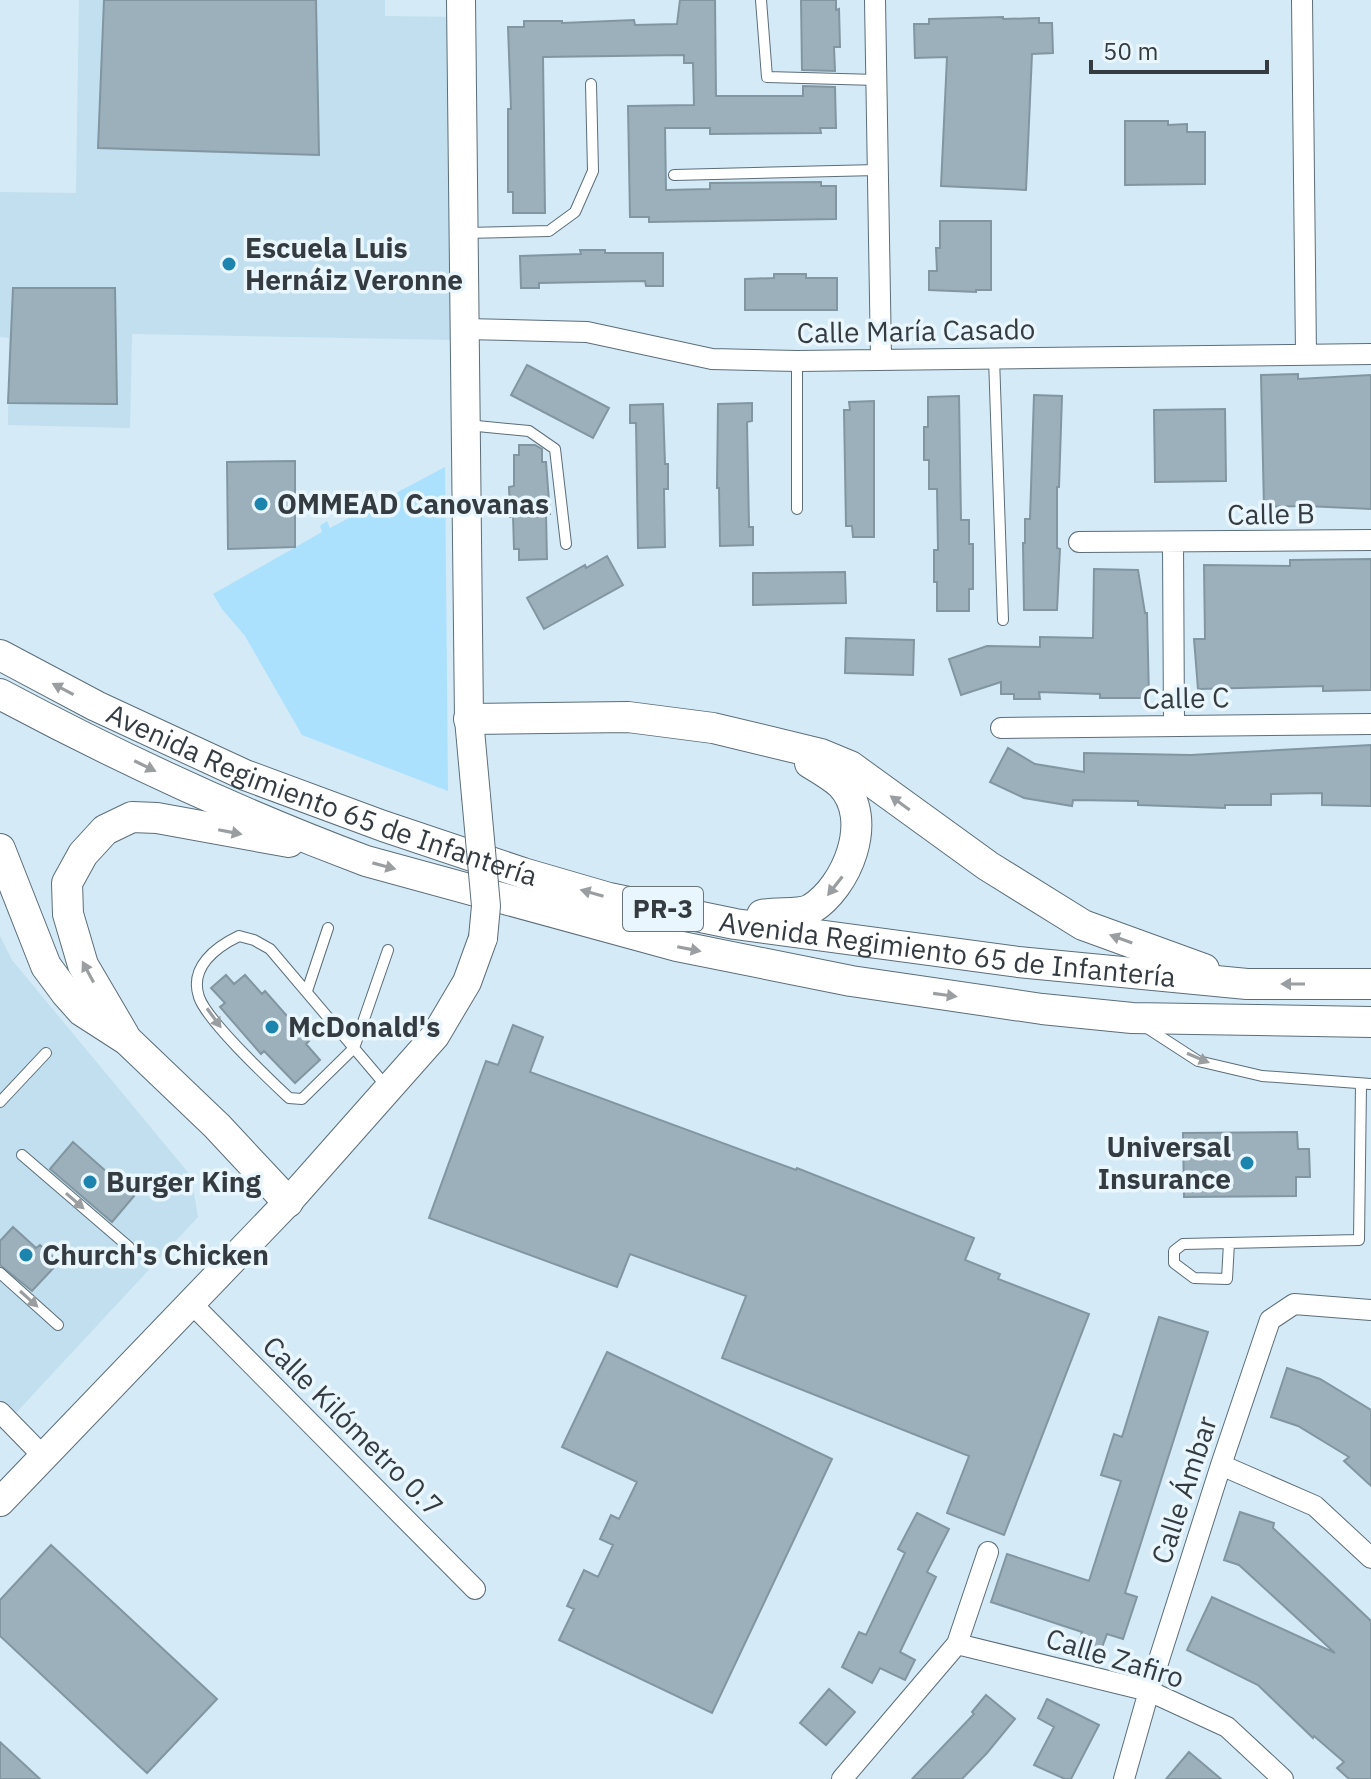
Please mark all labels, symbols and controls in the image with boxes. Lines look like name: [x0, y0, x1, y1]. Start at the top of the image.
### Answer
scale bar: [1091, 24, 1267, 74]
text: 50 m: [1103, 35, 1158, 67]
place label: Escuela Luis Hernáiz Veronne: [245, 229, 463, 298]
marker: Escuela Luis Hernáiz Veronne: [220, 255, 238, 273]
street label: Calle María Casado: [796, 310, 1036, 351]
place label: OMMEAD Canovanas: [277, 485, 549, 522]
street label: Calle B: [1227, 494, 1315, 533]
marker: OMMEAD Canovanas: [252, 495, 270, 513]
street label: Calle C: [1142, 678, 1230, 717]
one-way arrow: [52, 682, 74, 696]
street label: Avenida Regimiento 65 de Infantería: [101, 694, 542, 894]
one-way arrow: [133, 759, 156, 773]
one-way arrow: [890, 795, 911, 811]
one-way arrow: [218, 826, 243, 839]
one-way arrow: [372, 861, 397, 873]
one-way arrow: [828, 876, 844, 896]
one-way arrow: [579, 886, 603, 899]
road number: PR-3: [623, 887, 703, 931]
street label: Avenida Regimiento 65 de Infantería: [716, 902, 1177, 995]
one-way arrow: [1108, 932, 1132, 944]
one-way arrow: [677, 943, 702, 956]
one-way arrow: [81, 961, 94, 984]
one-way arrow: [1280, 978, 1305, 990]
one-way arrow: [933, 989, 958, 1002]
one-way arrow: [206, 1007, 221, 1028]
place label: McDonald's: [288, 1008, 440, 1045]
marker: McDonald's: [263, 1018, 281, 1036]
one-way arrow: [1186, 1052, 1210, 1065]
place label: Universal Insurance: [1098, 1128, 1231, 1197]
marker: Universal Insurance: [1238, 1154, 1256, 1172]
place label: Burger King: [106, 1163, 261, 1200]
marker: Burger King: [81, 1173, 99, 1191]
one-way arrow: [65, 1192, 85, 1209]
place label: Church's Chicken: [42, 1236, 269, 1273]
marker: Church's Chicken: [17, 1246, 35, 1264]
one-way arrow: [18, 1290, 38, 1307]
street label: Calle Kilómetro 0.7: [255, 1327, 452, 1524]
street label: Calle Ámbar: [1142, 1411, 1225, 1568]
street label: Calle Zafiro: [1042, 1619, 1189, 1696]

